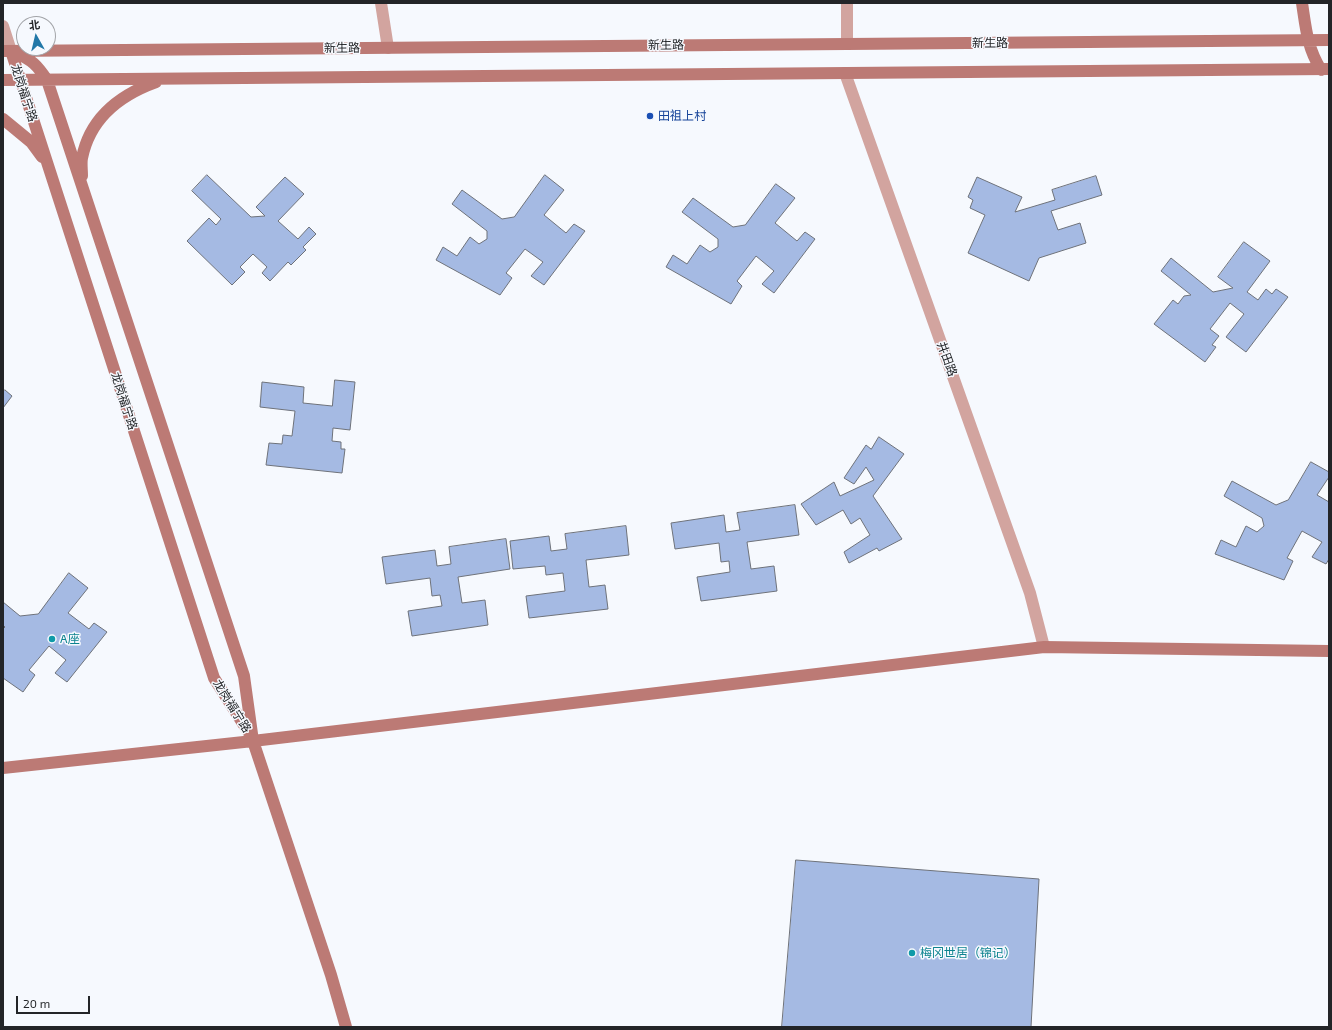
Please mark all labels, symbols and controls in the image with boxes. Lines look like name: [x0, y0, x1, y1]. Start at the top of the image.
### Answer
north arrow: [16, 16, 56, 56]
text: 北: [28, 17, 41, 32]
street label: 新生路: [972, 36, 1008, 50]
street label: 新生路: [648, 37, 684, 53]
street label: 新生路: [324, 40, 360, 56]
street label: 龙岗福宁路: [8, 62, 40, 124]
place label: 田祖上村: [658, 109, 706, 123]
marker: 田祖上村: [645, 111, 655, 121]
street label: 井田路: [934, 340, 960, 378]
street label: 龙岗福宁路: [108, 370, 140, 432]
place label: A座: [60, 632, 79, 646]
marker: A座: [47, 634, 57, 644]
street label: 龙岗福宁路: [210, 677, 254, 735]
place label: 梅冈世居（锦记）: [920, 946, 1016, 960]
marker: 梅冈世居（锦记）: [907, 948, 917, 958]
scale bar: [18, 988, 92, 1014]
text: 20 m: [23, 996, 50, 1010]

